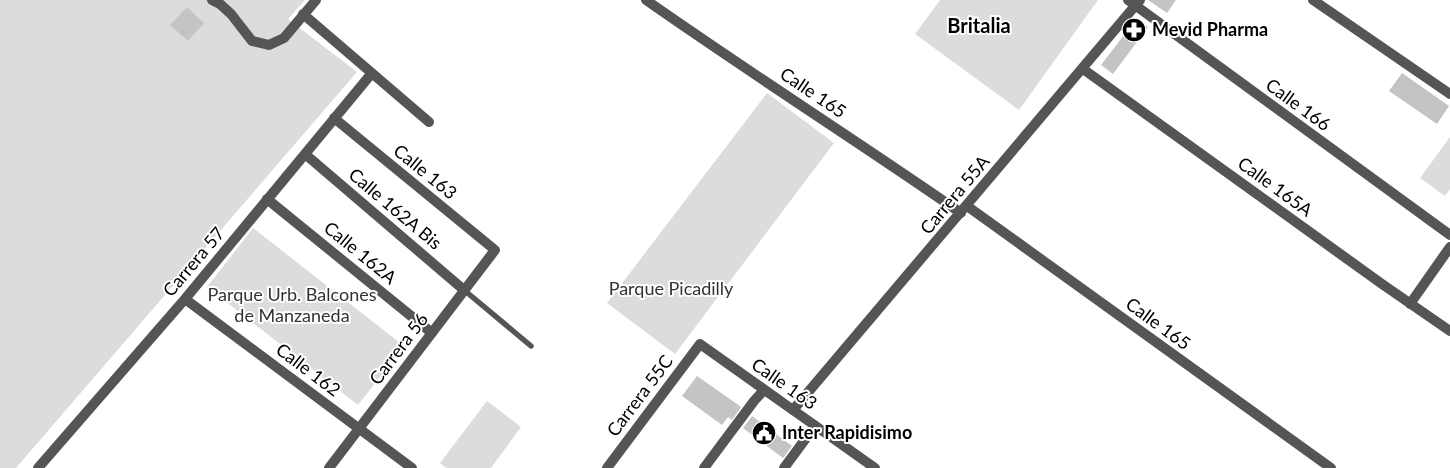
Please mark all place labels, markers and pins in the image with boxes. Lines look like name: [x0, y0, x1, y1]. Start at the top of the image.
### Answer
pharmacy icon: Mevid Pharma: [1121, 17, 1147, 43]
place label: Mevid Pharma: [1152, 18, 1268, 40]
public building icon: Inter Rapidisimo: [751, 420, 777, 446]
place label: Inter Rapidisimo: [782, 421, 912, 443]

